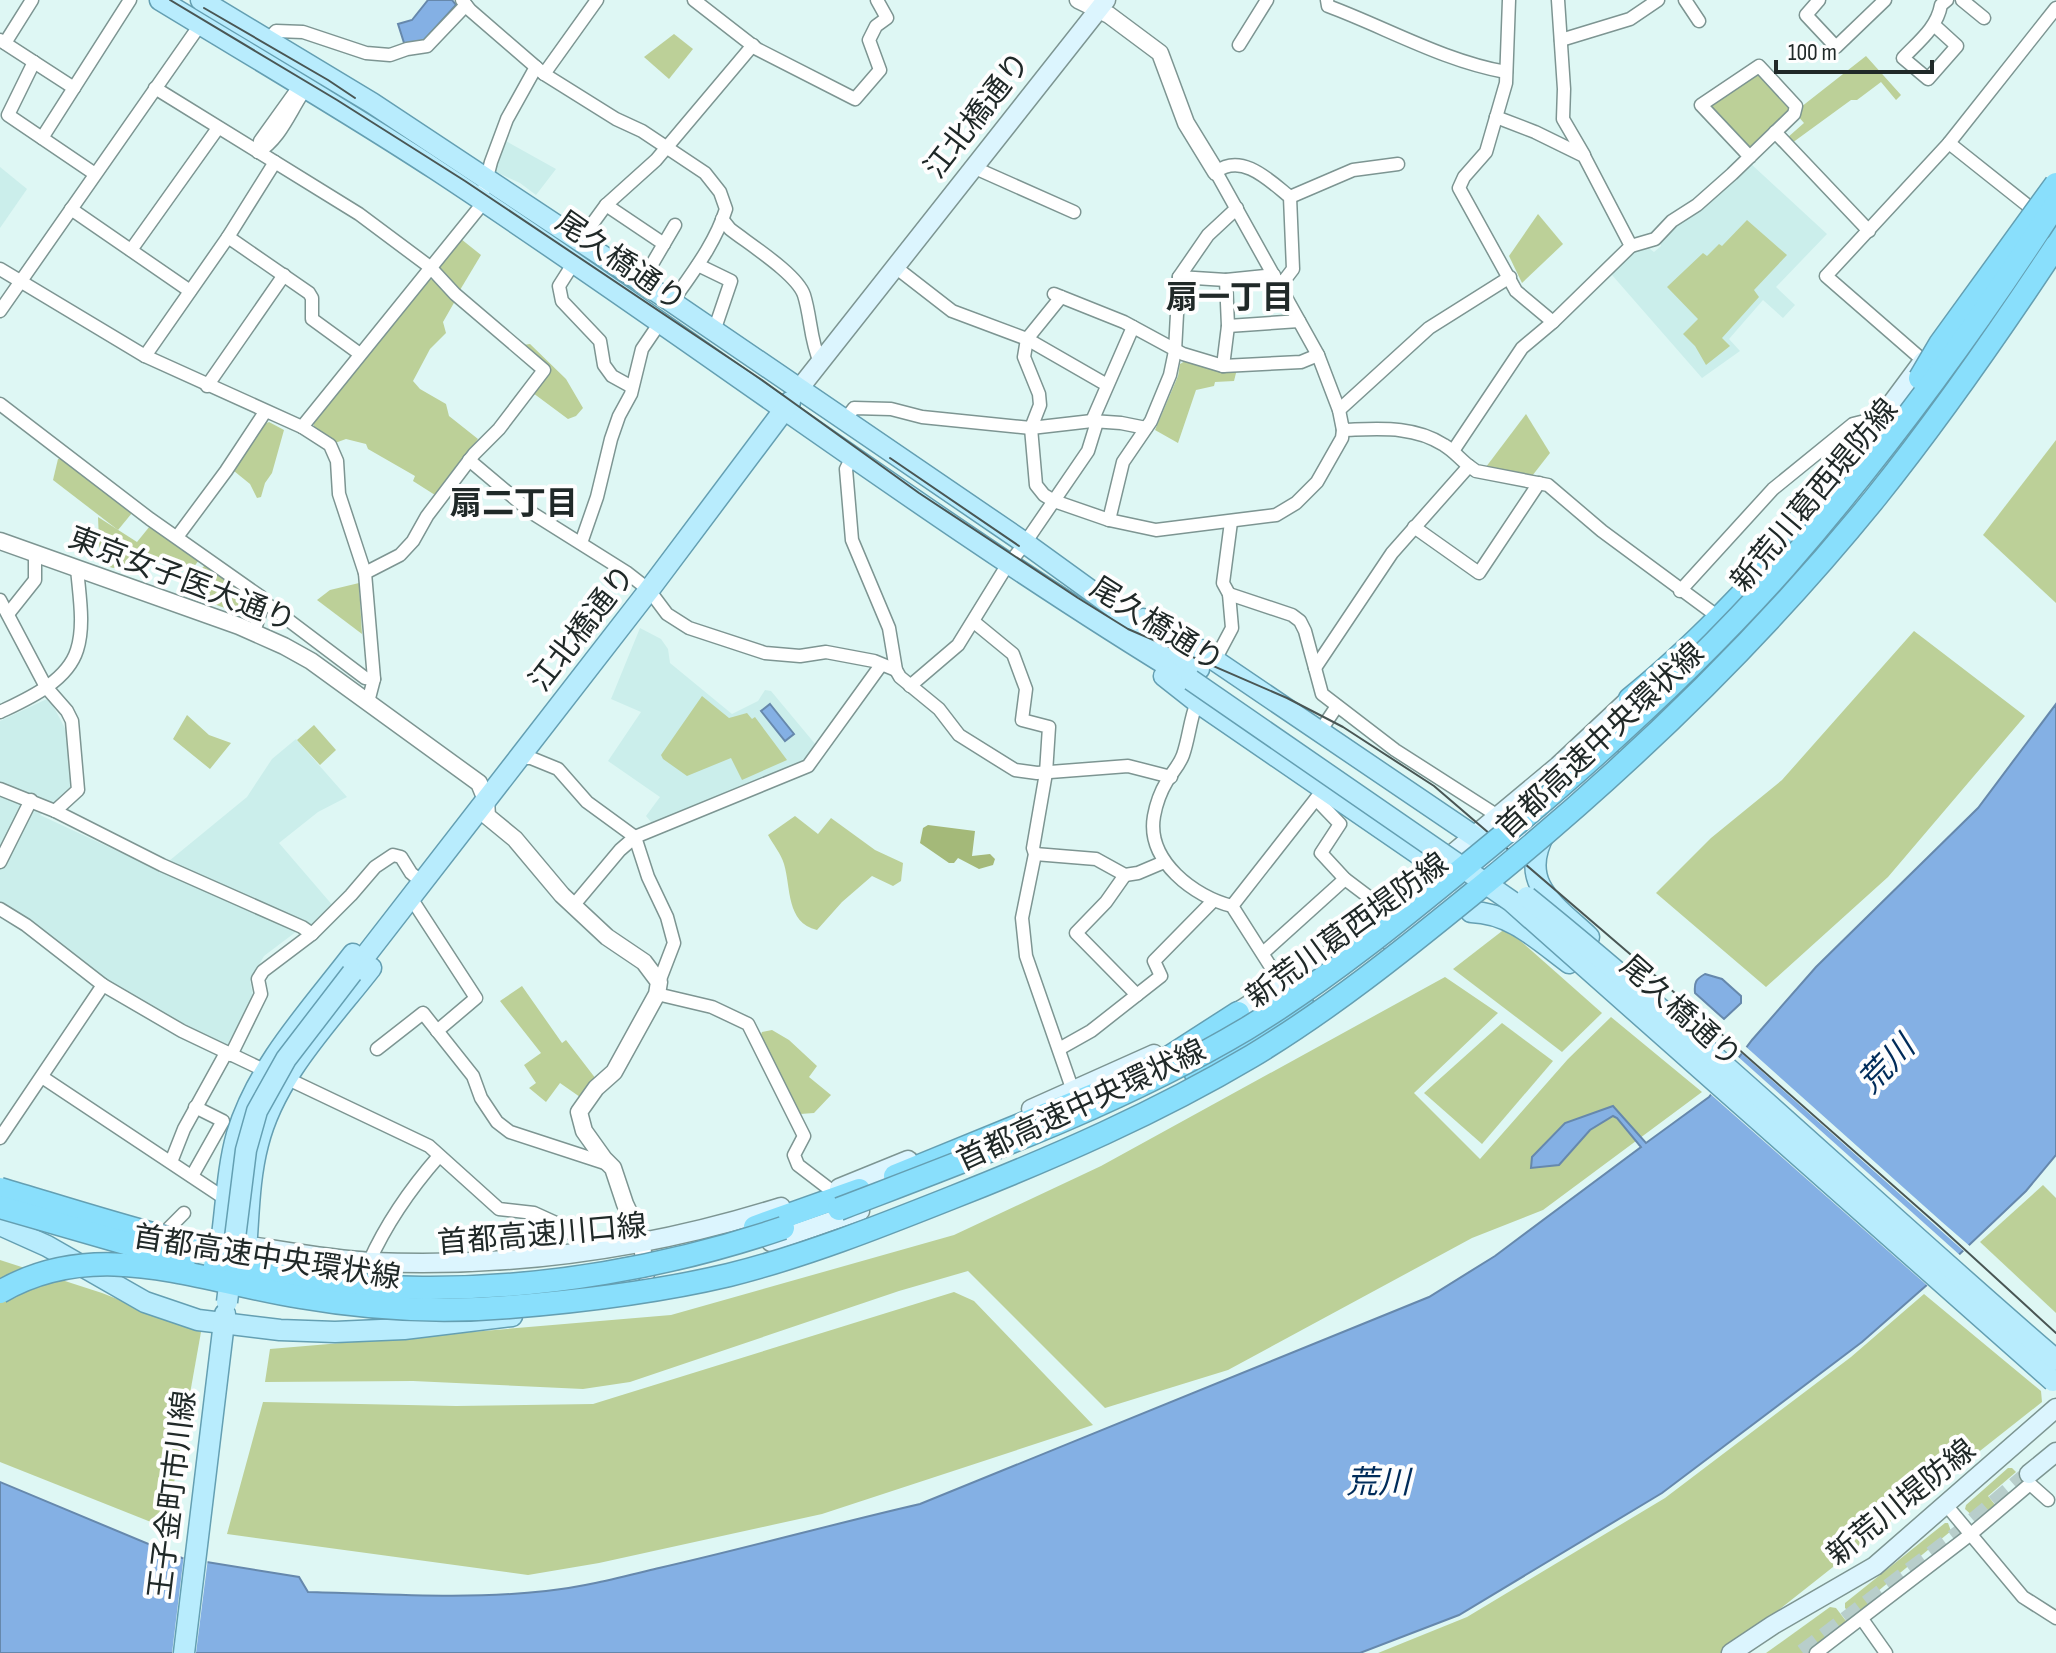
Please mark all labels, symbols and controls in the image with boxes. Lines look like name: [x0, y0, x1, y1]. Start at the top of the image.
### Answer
scale bar: [1776, 24, 1932, 74]
text: 100 m: [1788, 38, 1837, 67]
street label: 江北橋通り: [917, 45, 1038, 186]
street label: 尾久橋通り: [549, 204, 692, 320]
district label: 扇一丁目: [1166, 279, 1294, 318]
street label: 新荒川葛西堤防線: [1724, 392, 1906, 599]
district label: 扇二丁目: [450, 485, 578, 524]
street label: 東京女子医大通り: [63, 520, 300, 640]
street label: 江北橋通り: [522, 558, 643, 699]
street label: 尾久橋通り: [1083, 570, 1230, 680]
street label: 首都高速中央環状線: [1490, 635, 1712, 846]
street label: 新荒川葛西堤防線: [1240, 846, 1455, 1016]
street label: 尾久橋通り: [1613, 948, 1748, 1075]
water label: 荒川: [1851, 1026, 1925, 1102]
street label: 首都高速中央環状線: [951, 1033, 1211, 1179]
street label: 首都高速川口線: [436, 1208, 648, 1262]
street label: 首都高速中央環状線: [131, 1219, 403, 1297]
street label: 王子金町市川線: [142, 1389, 204, 1602]
street label: 新荒川堤防線: [1820, 1432, 1983, 1573]
water label: 荒川: [1346, 1464, 1413, 1503]

